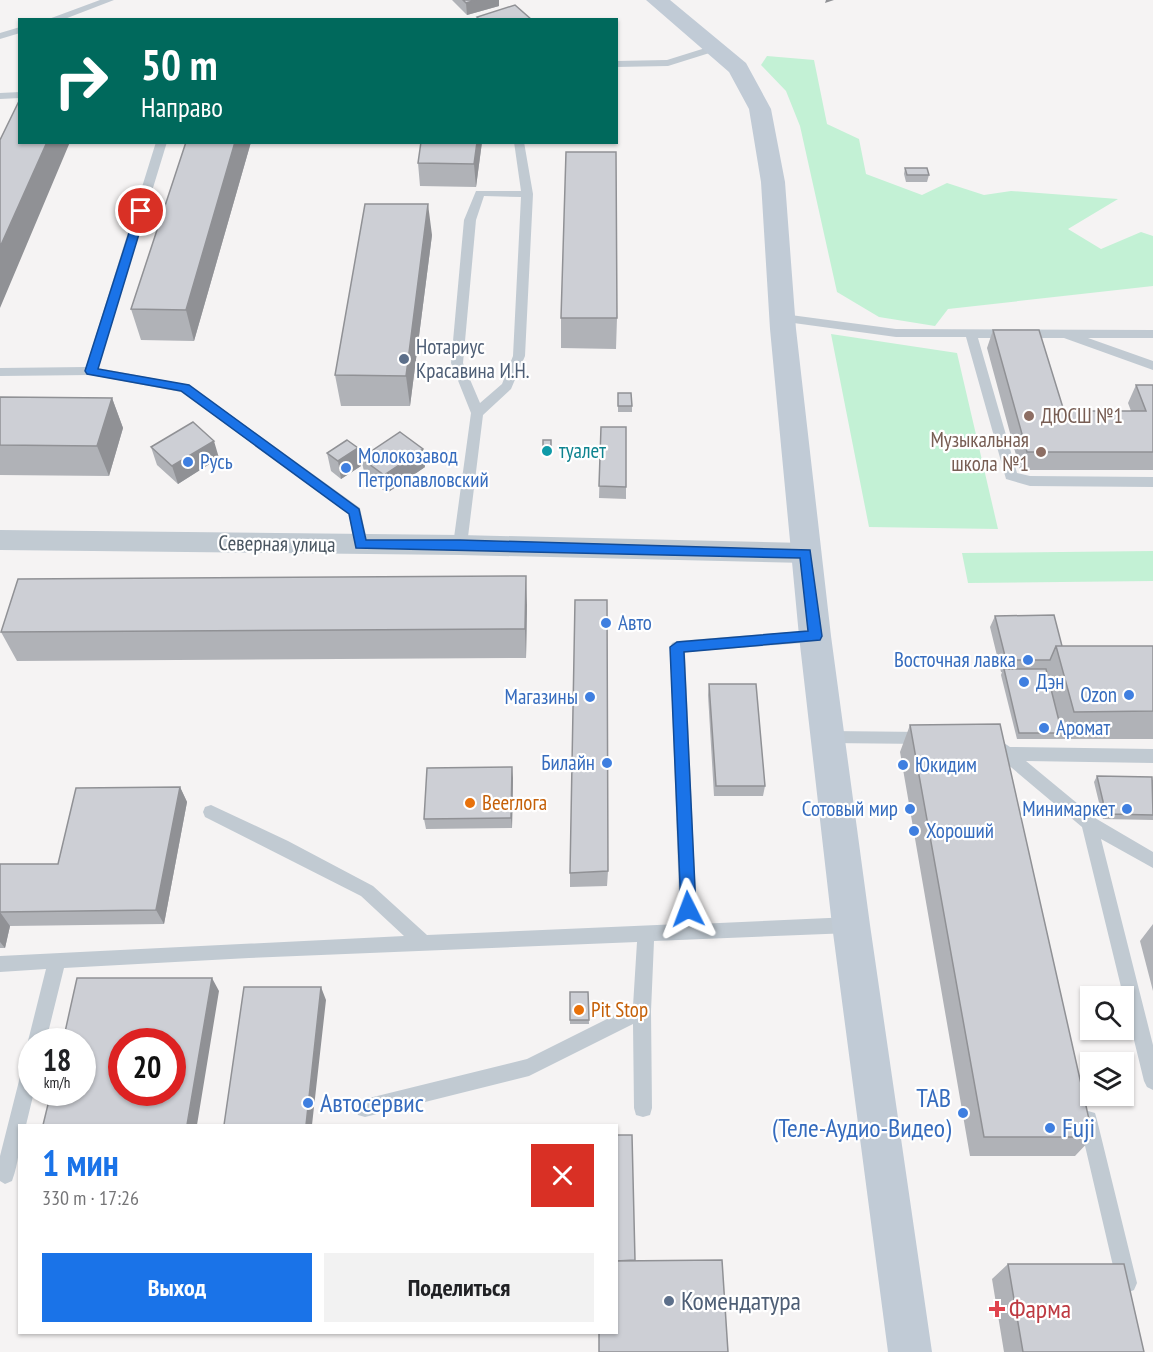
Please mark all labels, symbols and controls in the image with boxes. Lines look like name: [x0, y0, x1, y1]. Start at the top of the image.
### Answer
text: 50 m: [141, 37, 218, 92]
icon: right: [42, 42, 120, 120]
text: Направо: [141, 90, 223, 124]
pin: [115, 185, 166, 236]
icon: arrive: [124, 194, 157, 227]
place label: Нотариус Красавина И.Н.: [416, 333, 530, 384]
marker: Нотариус Красавина И.Н.: [397, 352, 411, 366]
place label: ДЮСШ №1: [1041, 402, 1123, 429]
marker: ДЮСШ №1: [1022, 409, 1036, 423]
place label: Музыкальная школа №1: [930, 426, 1029, 477]
place label: туалет: [559, 437, 606, 464]
place label: Молокозавод Петропавловский: [358, 442, 489, 493]
marker: туалет: [540, 444, 554, 458]
marker: Музыкальная школа №1: [1034, 445, 1048, 459]
place label: Русь: [200, 448, 233, 475]
marker: Русь: [181, 455, 195, 469]
marker: Молокозавод Петропавловский: [339, 461, 353, 475]
street label: Северная улица: [218, 529, 336, 558]
place label: Авто: [618, 609, 652, 636]
marker: Авто: [599, 616, 613, 630]
place label: Восточная лавка: [894, 646, 1016, 673]
marker: Восточная лавка: [1021, 653, 1035, 667]
place label: Дэн: [1036, 668, 1064, 695]
marker: Дэн: [1017, 675, 1031, 689]
place label: Ozon: [1080, 681, 1117, 708]
place label: Магазины: [505, 683, 578, 710]
marker: Ozon: [1122, 688, 1136, 702]
marker: Магазины: [583, 690, 597, 704]
place label: Аромат: [1056, 714, 1111, 741]
marker: Аромат: [1037, 721, 1051, 735]
place label: Билайн: [541, 749, 595, 776]
place label: Юкидим: [915, 751, 977, 778]
marker: Билайн: [600, 756, 614, 770]
marker: Юкидим: [896, 758, 910, 772]
place label: Beerлога: [482, 789, 547, 816]
place label: Сотовый мир: [802, 795, 898, 822]
place label: Минимаркет: [1022, 795, 1115, 822]
marker: Beerлога: [463, 796, 477, 810]
marker: Сотовый мир: [903, 802, 917, 816]
marker: Минимаркет: [1120, 802, 1134, 816]
place label: Хороший: [926, 817, 994, 844]
marker: Хороший: [907, 824, 921, 838]
position arrow: [656, 877, 720, 941]
map controls: [1080, 986, 1134, 1106]
button: search: [1080, 986, 1134, 1040]
place label: Pit Stop: [591, 996, 648, 1023]
marker: Pit Stop: [572, 1003, 586, 1017]
speed limit sign: 20: [108, 1028, 186, 1106]
text: 18: [43, 1040, 71, 1079]
button: layers: [1080, 1052, 1134, 1106]
text: km/h: [44, 1073, 70, 1092]
place label: ТАВ (Теле-Аудио-Видео): [772, 1081, 951, 1144]
place label: Автосервис: [320, 1086, 424, 1119]
marker: Автосервис: [301, 1096, 315, 1110]
marker: ТАВ (Теле-Аудио-Видео): [956, 1106, 970, 1120]
place label: Fuji: [1062, 1111, 1095, 1144]
marker: Fuji: [1043, 1121, 1057, 1135]
text: 1 мин: [42, 1139, 119, 1186]
button: close: [531, 1144, 594, 1207]
text: 330 m · 17:26: [42, 1185, 139, 1211]
button: Выход: [42, 1253, 312, 1322]
button: Поделиться: [324, 1253, 594, 1322]
place label: Комендатура: [681, 1284, 801, 1317]
place label: Фарма: [1009, 1292, 1071, 1325]
marker: Комендатура: [662, 1294, 676, 1308]
marker: Фарма: [990, 1302, 1004, 1316]

